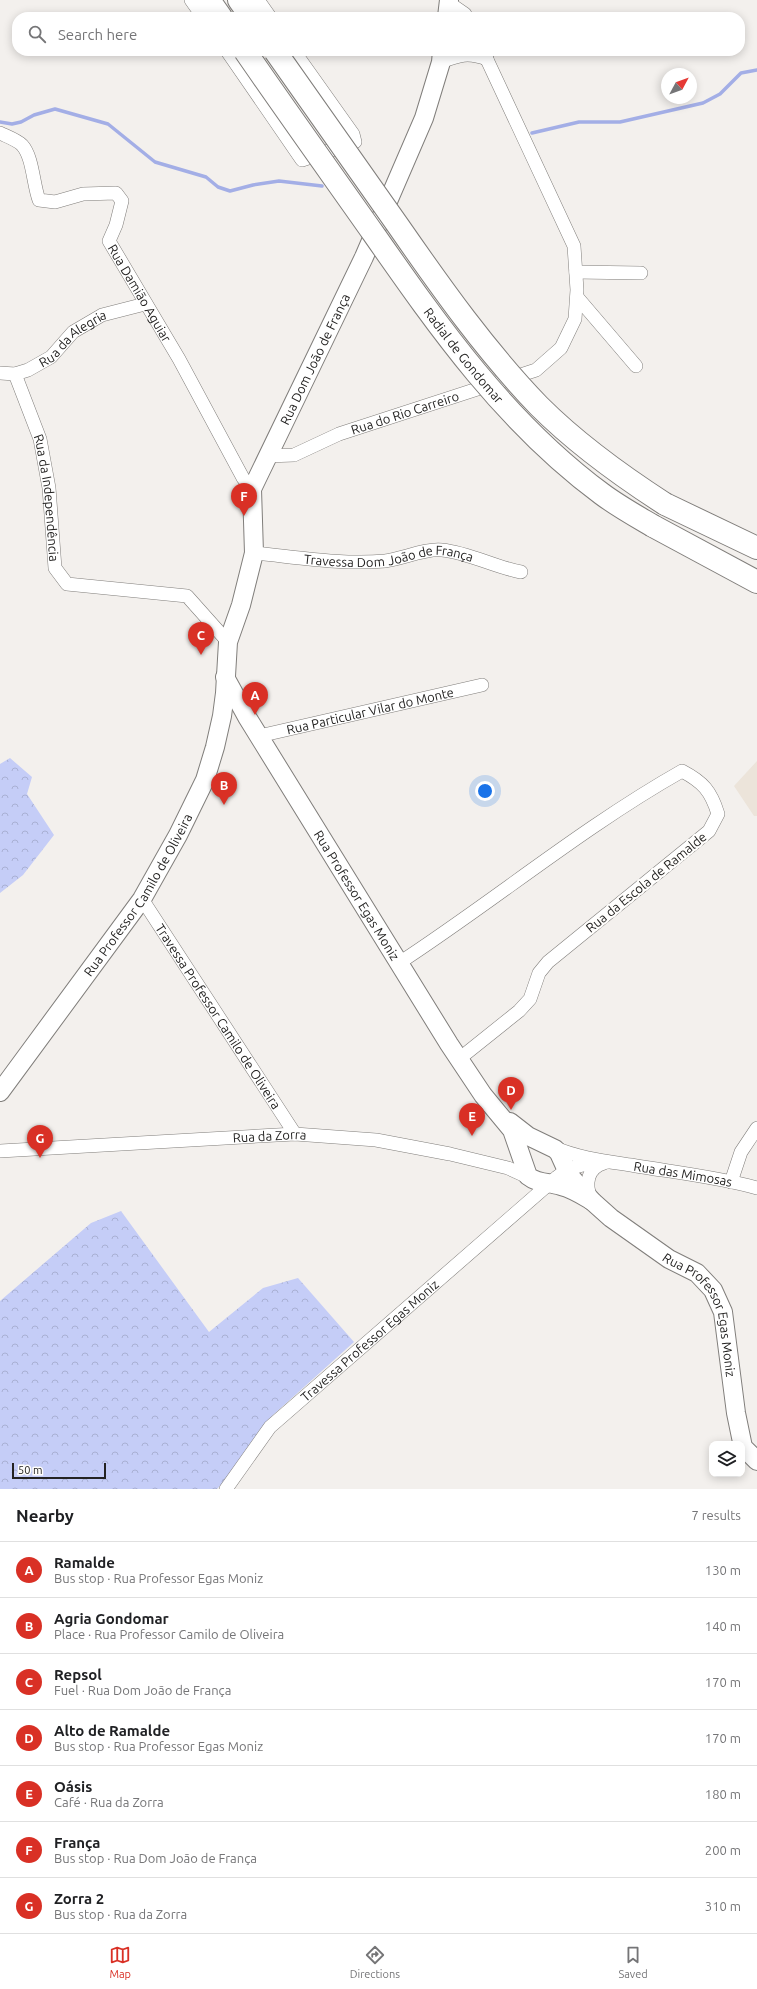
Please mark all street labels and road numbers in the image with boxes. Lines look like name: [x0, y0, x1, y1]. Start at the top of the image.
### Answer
street label: Rua Damião Aguiar: [105, 242, 174, 344]
street label: Rua Dom João de França: [277, 291, 352, 427]
street label: Radial de Gondomar: [421, 305, 506, 406]
street label: Rua da Alegria: [36, 307, 108, 369]
street label: Rua do Rio Carreiro: [349, 389, 461, 437]
street label: Rua da Independência: [32, 432, 61, 562]
street label: Travessa Dom João de França: [303, 543, 475, 569]
street label: Rua Particular Vilar do Monte: [285, 685, 455, 736]
street label: Rua Professor Camilo de Oliveira: [81, 811, 194, 979]
street label: Rua Professor Egas Moniz: [312, 828, 402, 963]
street label: Rua da Escola de Ramalde: [583, 829, 709, 935]
street label: Travessa Professor Camilo de Oliveira: [153, 921, 284, 1111]
street label: Rua da Zorra: [232, 1127, 307, 1145]
street label: Rua das Mimosas: [633, 1159, 734, 1189]
street label: Rua Professor Egas Moniz: [660, 1250, 738, 1378]
street label: Travessa Professor Egas Moniz: [298, 1277, 441, 1404]

